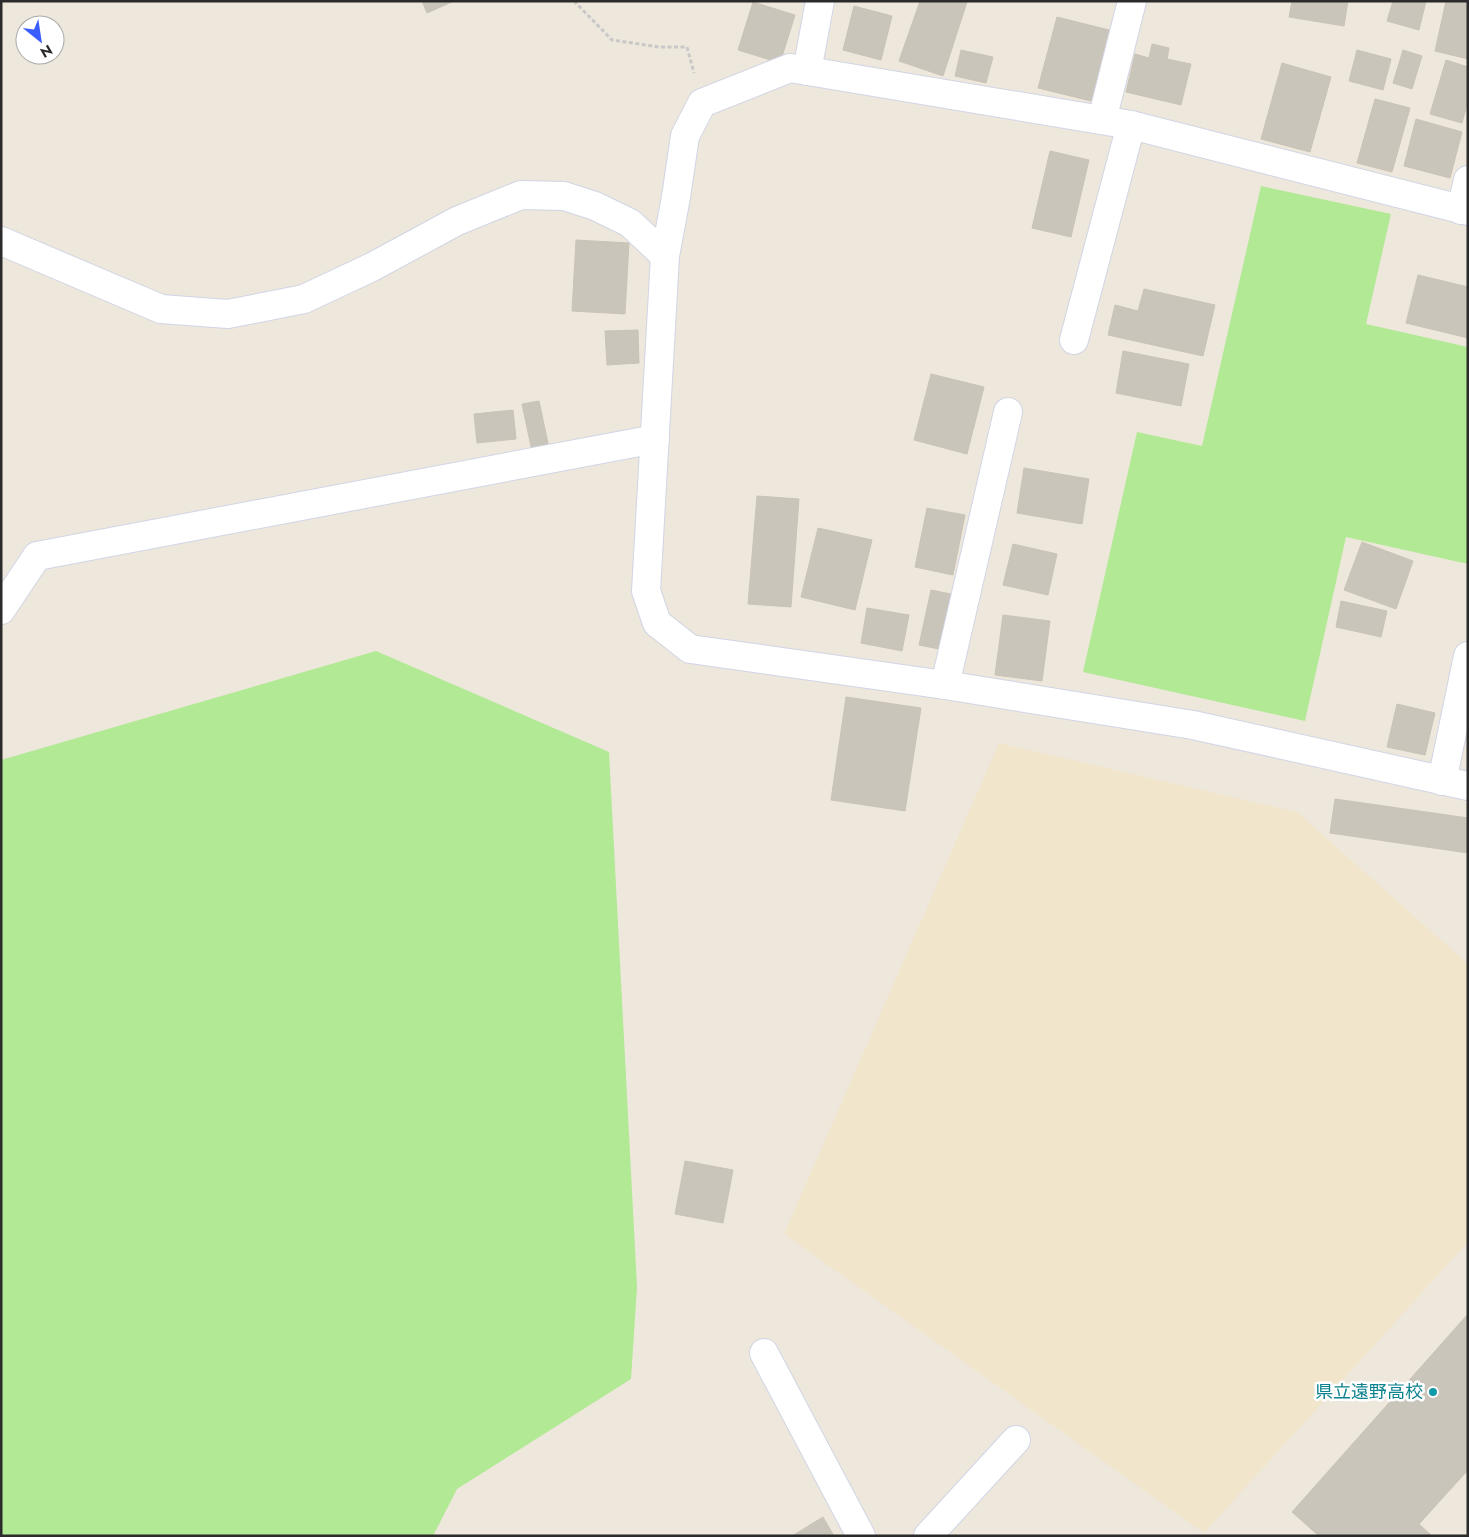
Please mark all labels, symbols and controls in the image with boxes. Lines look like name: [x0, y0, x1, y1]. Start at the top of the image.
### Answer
north arrow: [15, 15, 65, 65]
text: N: [37, 40, 56, 63]
place label: 県立遠野高校: [1315, 1379, 1423, 1405]
marker: 県立遠野高校: [1427, 1386, 1439, 1398]

